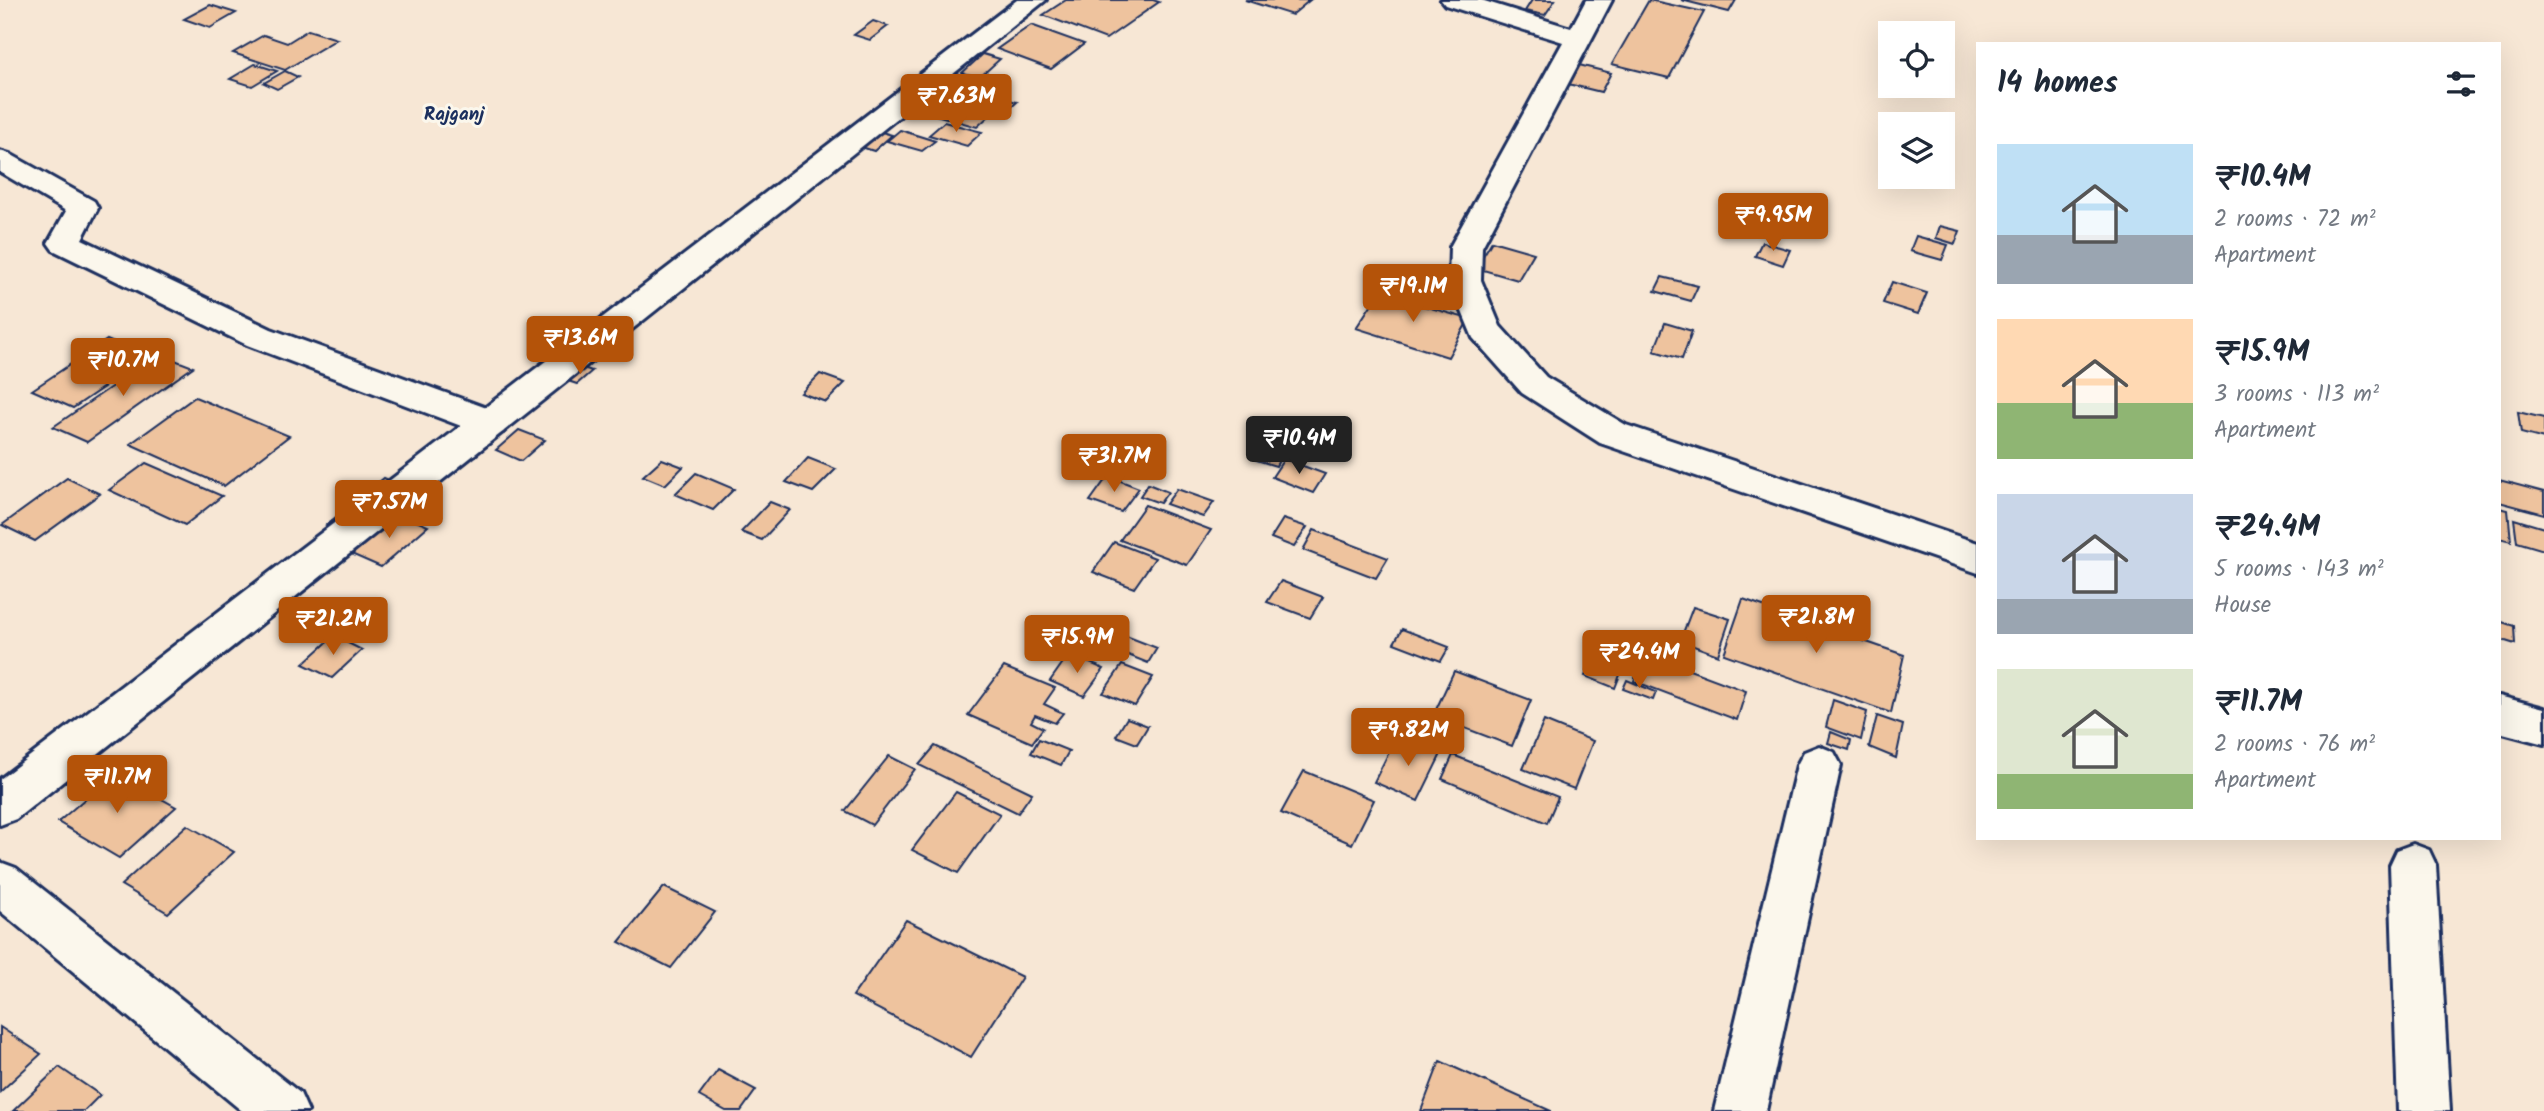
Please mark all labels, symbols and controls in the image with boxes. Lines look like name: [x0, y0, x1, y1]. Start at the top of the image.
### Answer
map controls: [1878, 21, 1955, 189]
button: locate: [1878, 21, 1955, 98]
text: 14 homes: [1997, 60, 2118, 108]
icon: filters: [2442, 65, 2480, 103]
pin: ₹7.63M: [899, 74, 1013, 134]
text: ₹7.63M: [917, 79, 995, 115]
district label: Rajganj: [424, 100, 485, 130]
button: layers: [1878, 112, 1955, 189]
text: ₹10.4M: [2214, 154, 2311, 202]
icon: home: [2053, 172, 2137, 256]
pin: ₹9.95M: [1716, 194, 1830, 253]
text: ₹9.95M: [1734, 198, 1812, 234]
text: 2 rooms · 72 m²: [2214, 202, 2376, 238]
text: Apartment: [2214, 238, 2316, 274]
pin: ₹19.1M: [1356, 264, 1470, 324]
text: ₹19.1M: [1379, 269, 1447, 305]
pin: ₹13.6M: [523, 316, 637, 376]
text: ₹13.6M: [543, 321, 617, 357]
text: ₹15.9M: [2214, 329, 2309, 377]
pin: ₹10.7M: [66, 338, 180, 398]
text: ₹10.7M: [87, 343, 159, 379]
icon: home: [2053, 347, 2137, 431]
text: 3 rooms · 113 m²: [2214, 377, 2379, 413]
text: Apartment: [2214, 413, 2316, 449]
pin: ₹10.4M: [1242, 416, 1356, 476]
text: ₹10.4M: [1262, 421, 1336, 457]
pin: ₹31.7M: [1057, 434, 1171, 494]
text: ₹31.7M: [1077, 439, 1151, 475]
pin: ₹7.57M: [332, 480, 446, 540]
text: ₹7.57M: [351, 485, 427, 521]
text: ₹24.4M: [2214, 504, 2320, 552]
icon: home: [2053, 522, 2137, 606]
text: 5 rooms · 143 m²: [2214, 552, 2384, 588]
text: House: [2214, 588, 2271, 624]
pin: ₹21.8M: [1759, 596, 1873, 655]
pin: ₹21.2M: [276, 598, 390, 657]
text: ₹21.8M: [1778, 600, 1854, 636]
text: ₹21.2M: [295, 602, 371, 638]
pin: ₹15.9M: [1020, 616, 1134, 675]
text: ₹15.9M: [1040, 620, 1114, 656]
pin: ₹24.4M: [1582, 630, 1696, 690]
text: ₹24.4M: [1598, 635, 1680, 671]
text: ₹11.7M: [2214, 679, 2302, 727]
icon: home: [2053, 697, 2137, 781]
pin: ₹9.82M: [1351, 708, 1465, 768]
text: ₹9.82M: [1367, 713, 1449, 749]
text: 2 rooms · 76 m²: [2214, 727, 2375, 763]
pin: ₹11.7M: [60, 756, 174, 815]
text: ₹11.7M: [83, 760, 151, 796]
text: Apartment: [2214, 763, 2316, 799]

